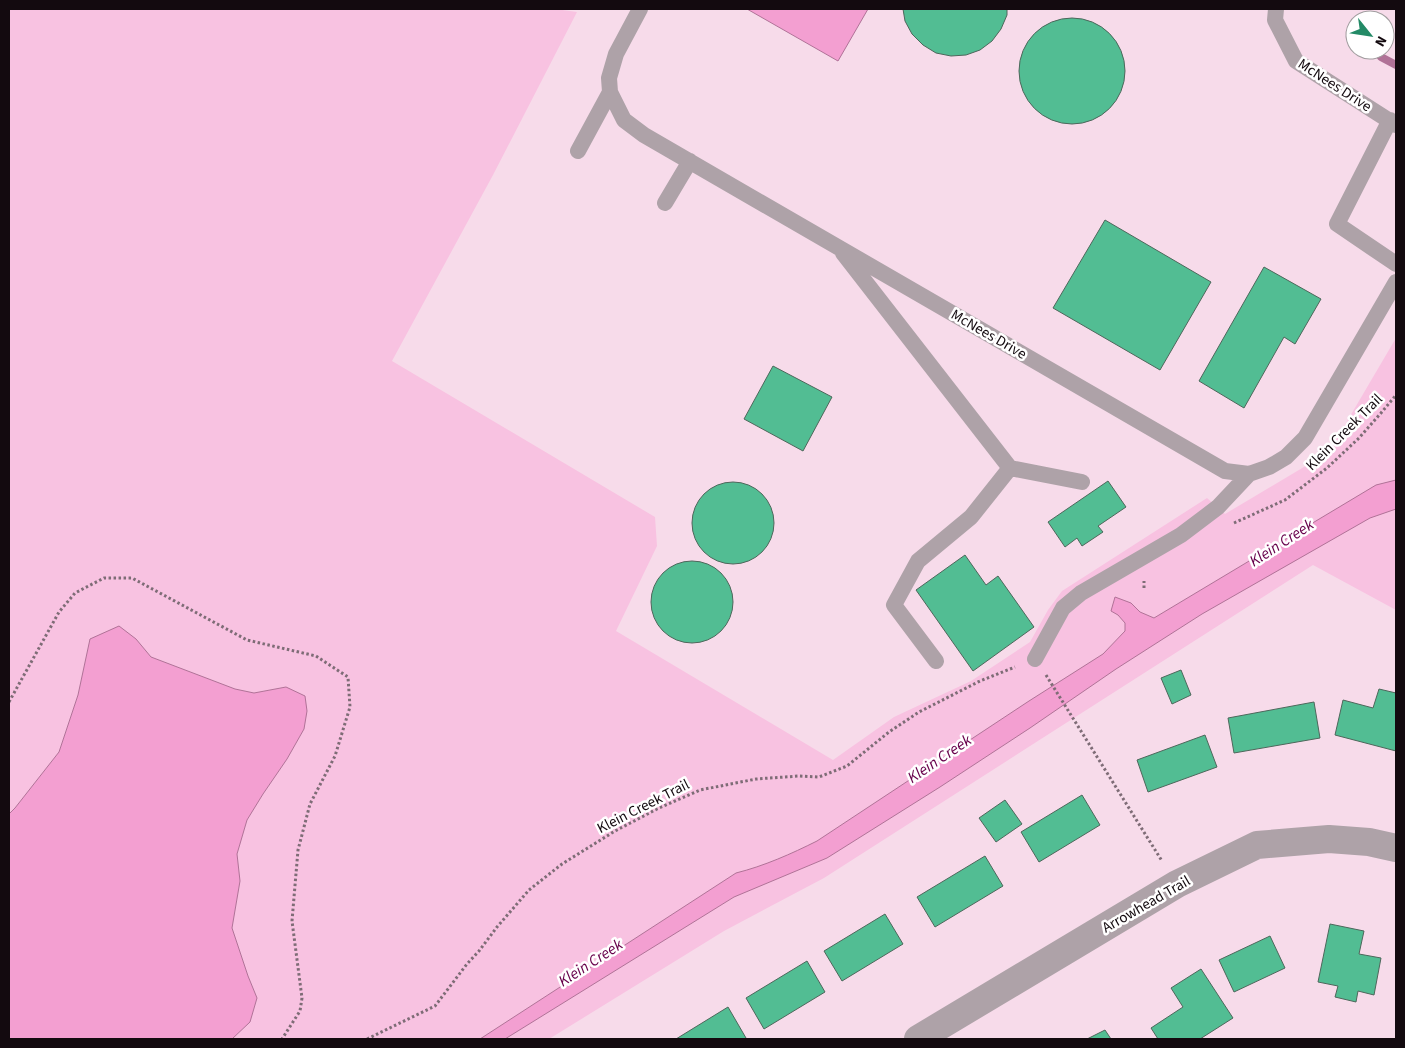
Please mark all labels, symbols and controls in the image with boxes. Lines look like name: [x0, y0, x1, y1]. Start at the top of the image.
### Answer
north arrow: [1345, 10, 1395, 60]
text: N: [1369, 32, 1391, 50]
street label: McNees Drive: [1294, 54, 1376, 117]
street label: McNees Drive: [947, 304, 1030, 365]
street label: Klein Creek Trail: [1301, 389, 1388, 476]
water label: Klein Creek: [1245, 514, 1318, 572]
water label: Klein Creek: [903, 729, 976, 788]
street label: Klein Creek Trail: [593, 774, 693, 839]
street label: Arrowhead Trail: [1098, 871, 1194, 938]
water label: Klein Creek: [554, 934, 627, 992]

